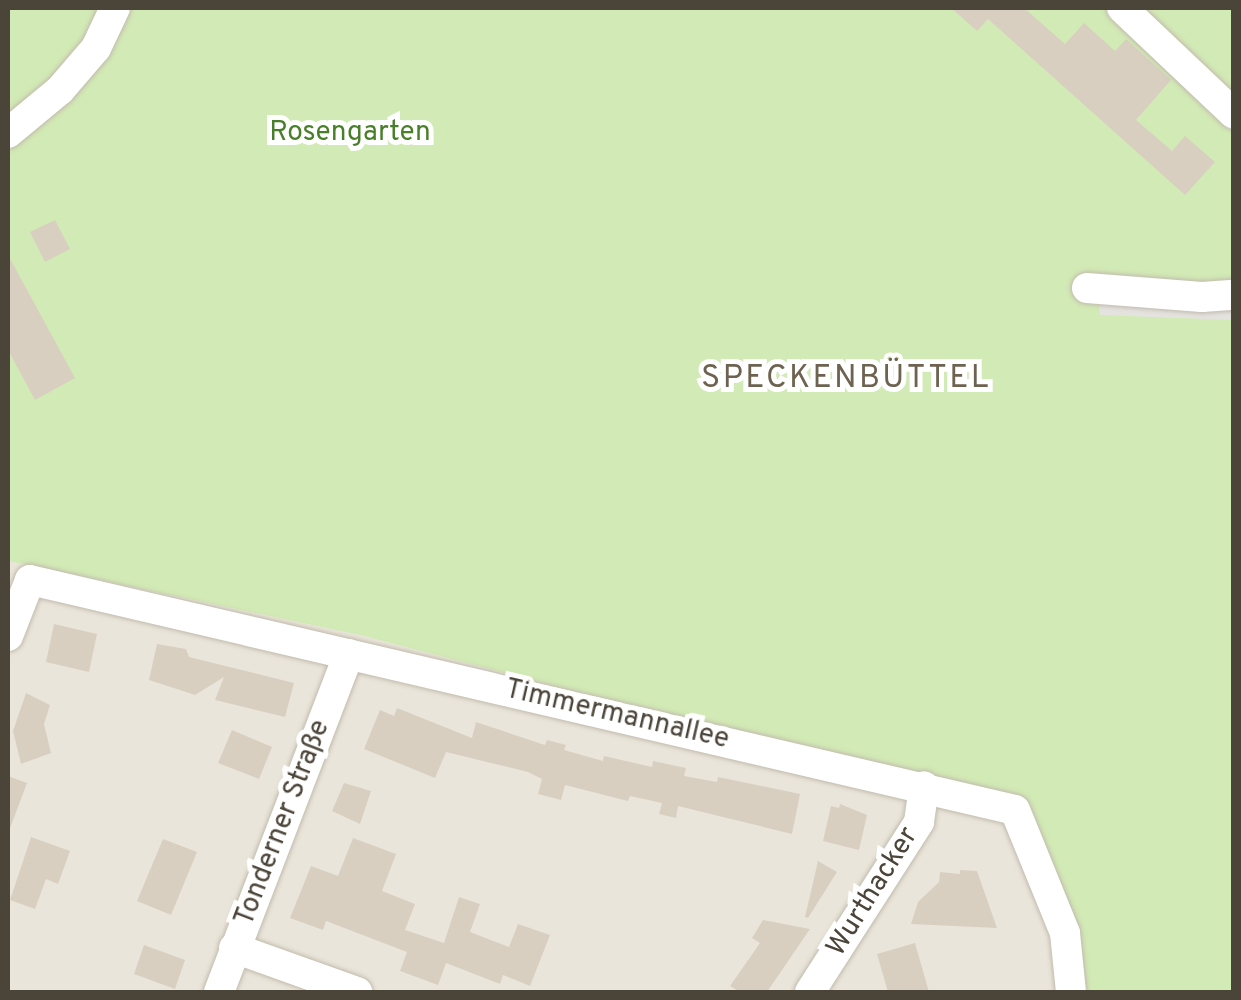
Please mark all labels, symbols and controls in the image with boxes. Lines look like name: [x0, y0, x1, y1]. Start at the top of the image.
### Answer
park label: Rosengarten: [269, 116, 431, 150]
district label: SPECKENBÜTTEL: [701, 360, 991, 398]
street label: Timmermannallee: [502, 673, 732, 757]
street label: Tonderner Straße: [228, 715, 338, 931]
street label: Wurthacker: [820, 821, 926, 963]

